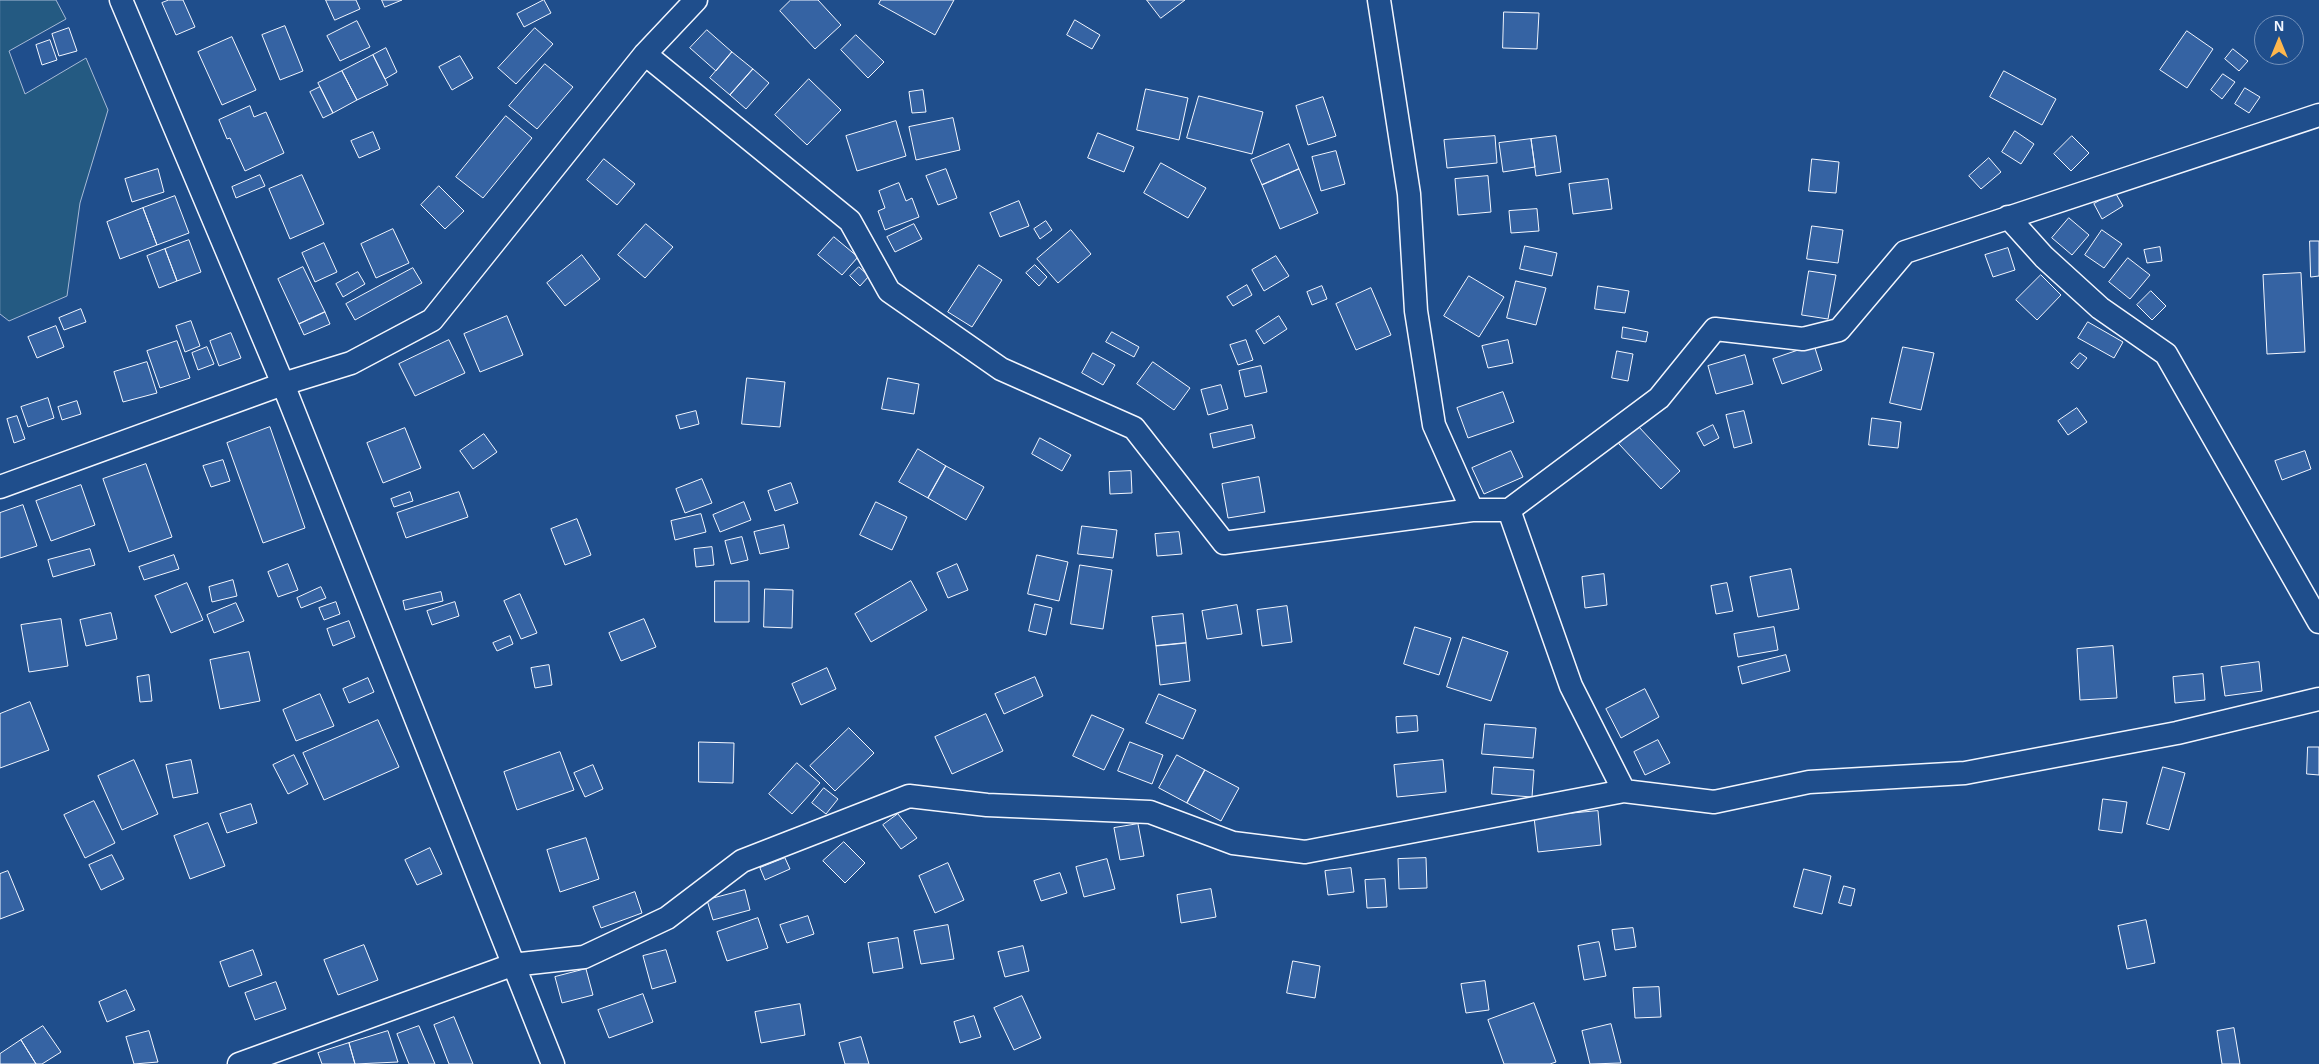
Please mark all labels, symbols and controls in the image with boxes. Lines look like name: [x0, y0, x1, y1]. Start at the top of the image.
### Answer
north arrow: [2254, 15, 2304, 65]
text: N: [2274, 18, 2284, 34]

